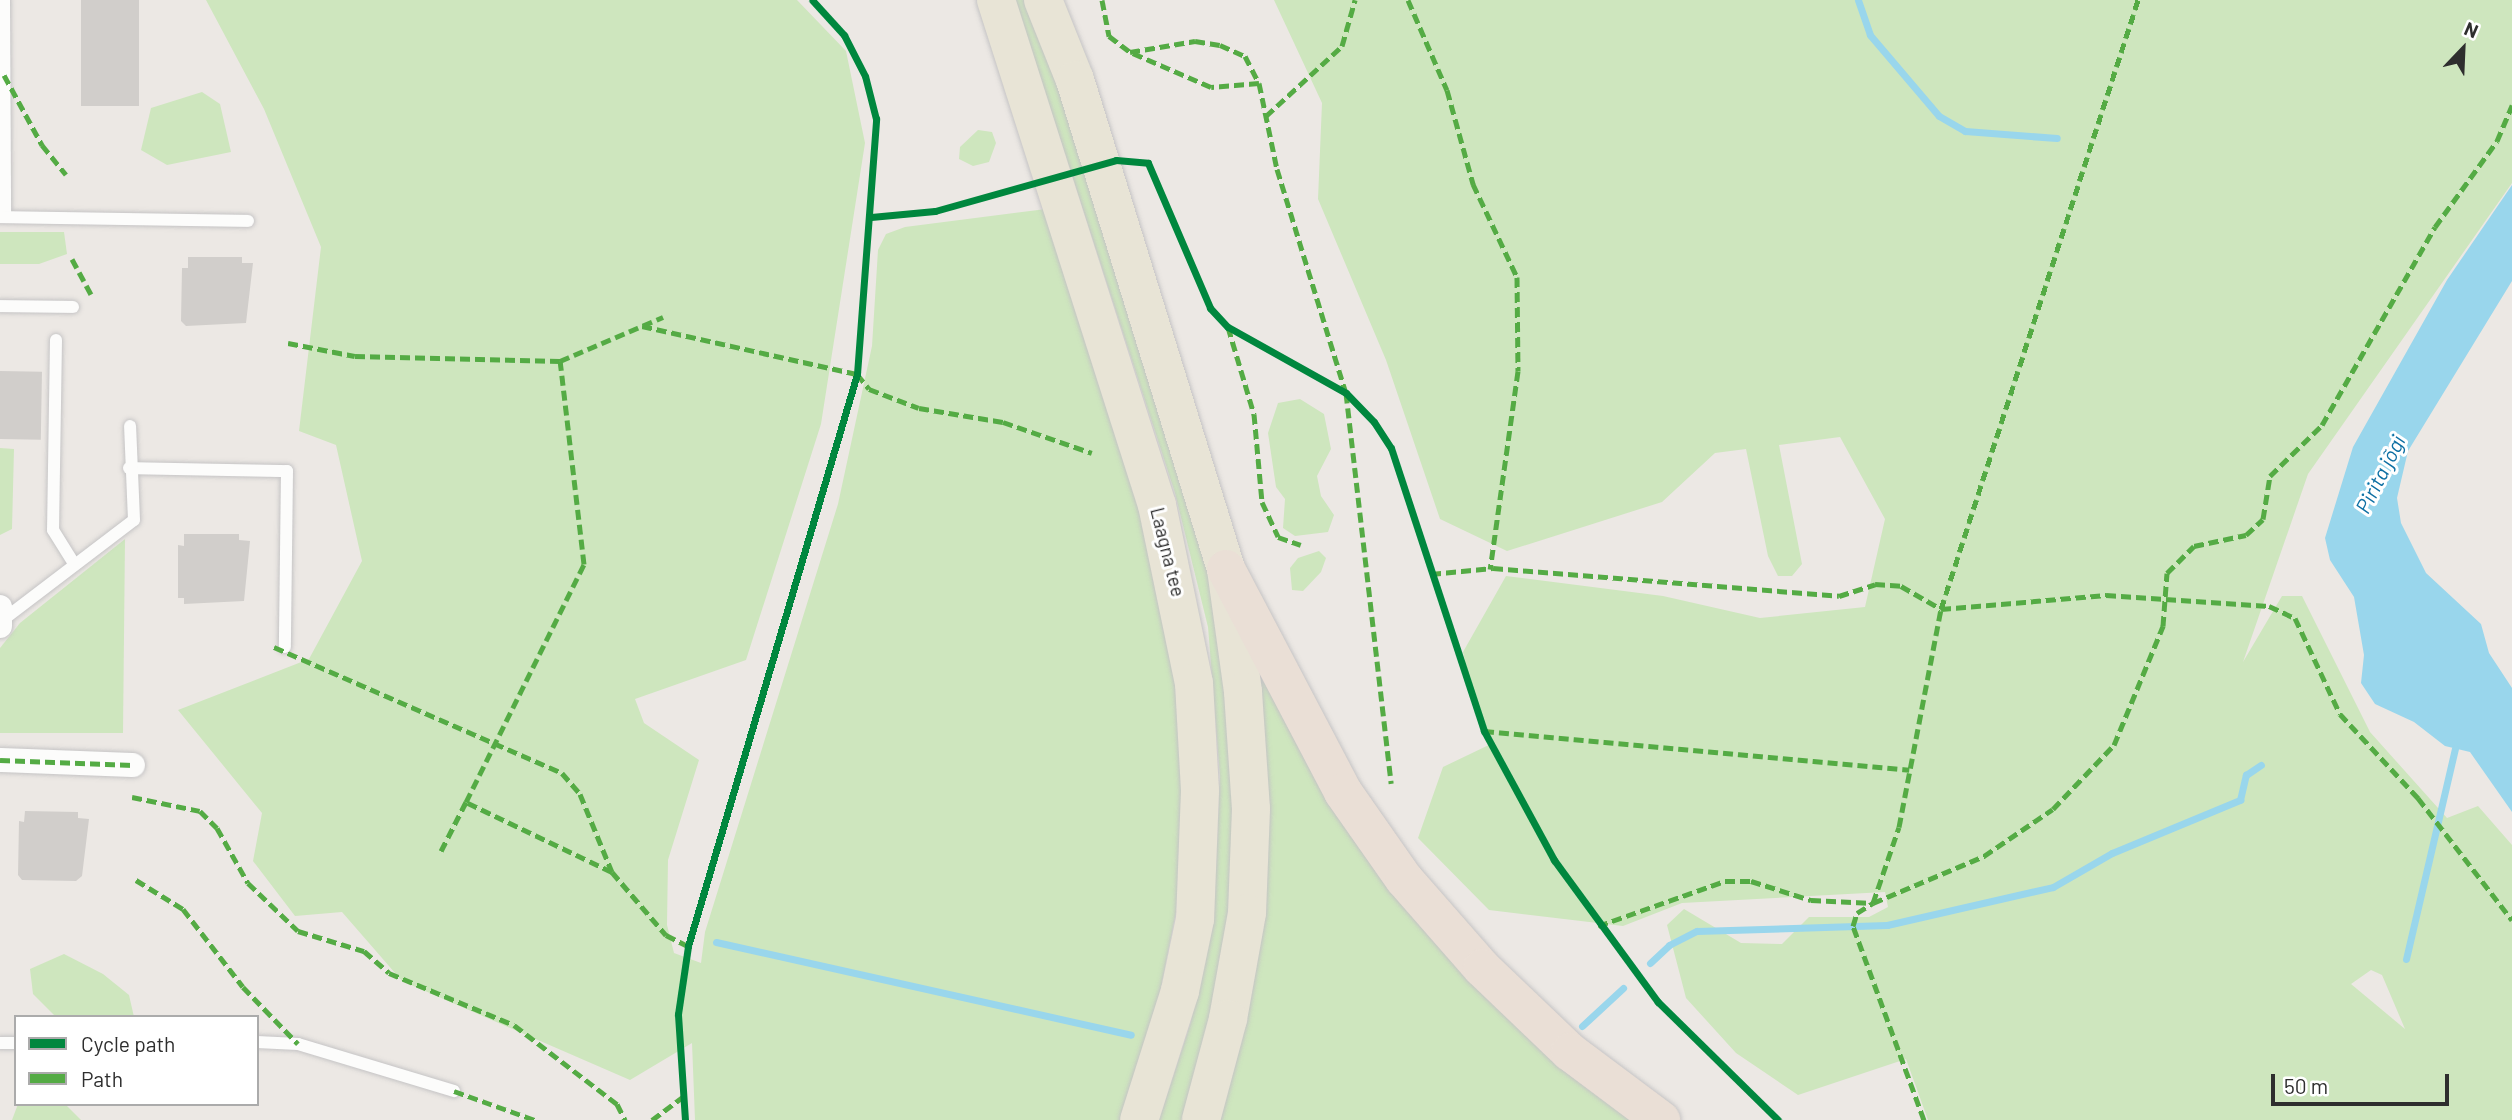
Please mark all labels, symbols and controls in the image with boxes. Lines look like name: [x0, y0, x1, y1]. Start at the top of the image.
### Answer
north arrow: [2428, 14, 2498, 84]
text: N: [2461, 16, 2482, 42]
water label: Pirita jõgi: [2350, 431, 2410, 517]
street label: Laagna tee: [1146, 505, 1190, 599]
legend: [14, 1015, 259, 1106]
text: Cycle path: [81, 1031, 175, 1056]
scale bar: [2274, 1060, 2452, 1104]
text: Path: [81, 1066, 123, 1091]
text: 50 m: [2284, 1073, 2328, 1098]

